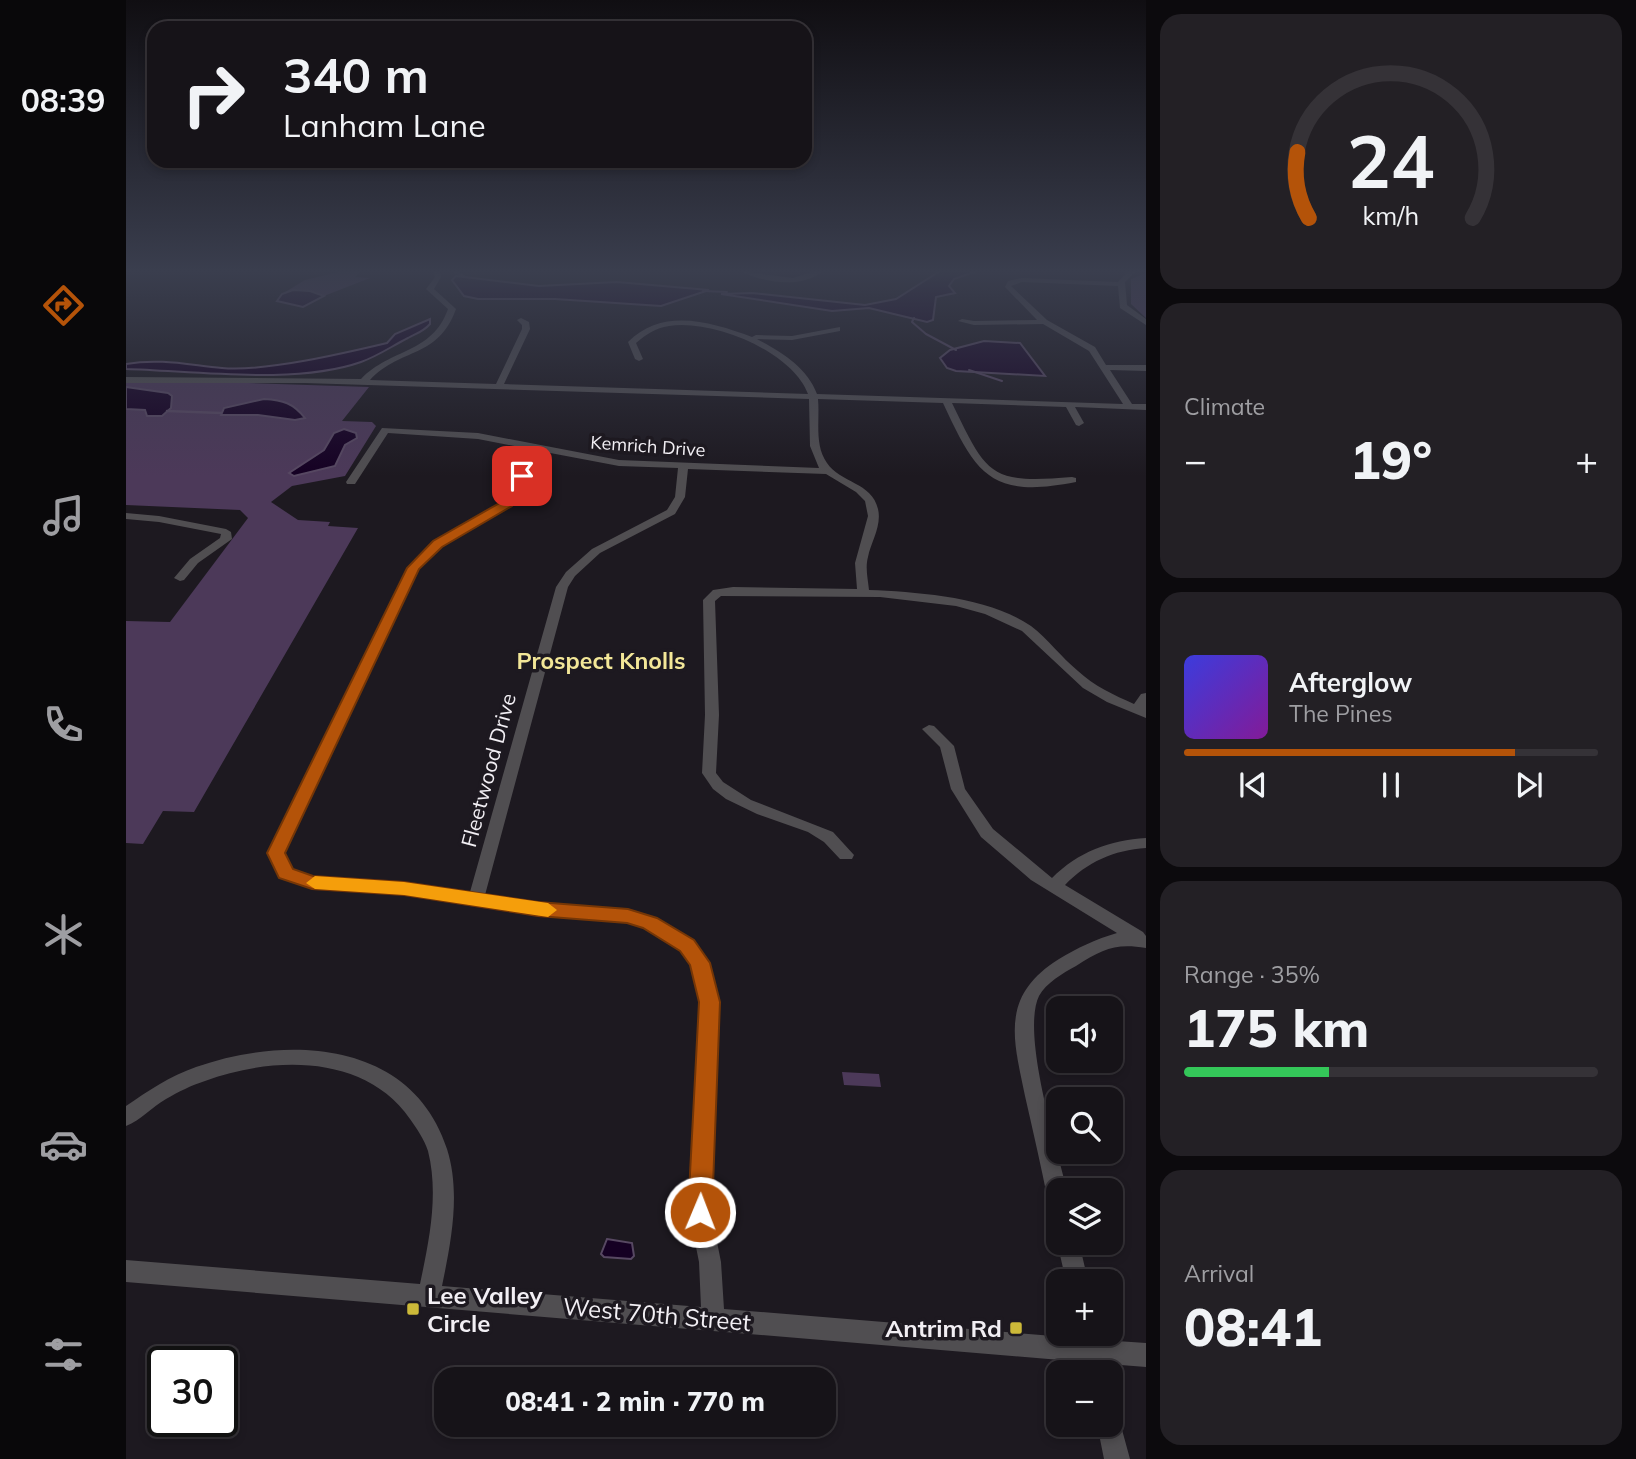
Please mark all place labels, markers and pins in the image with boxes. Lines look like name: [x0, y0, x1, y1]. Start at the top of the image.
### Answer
pin: [492, 446, 552, 506]
place label: Lee Valley Circle: [427, 1280, 543, 1338]
marker: Lee Valley Circle: [405, 1301, 421, 1317]
place label: Antrim Rd: [885, 1313, 1002, 1343]
marker: Antrim Rd: [1008, 1320, 1024, 1336]

